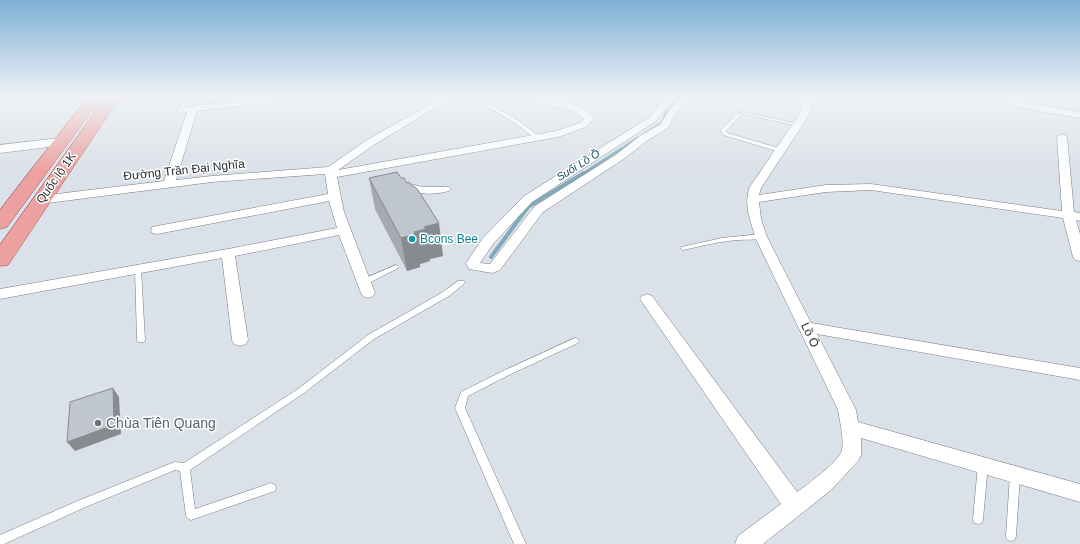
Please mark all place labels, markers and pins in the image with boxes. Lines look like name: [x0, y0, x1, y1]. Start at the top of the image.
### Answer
place label: Bcons Bee: [420, 232, 478, 246]
marker: Bcons Bee: [407, 234, 417, 244]
place label: Chùa Tiên Quang: [106, 415, 216, 431]
marker: Chùa Tiên Quang: [93, 418, 103, 428]

